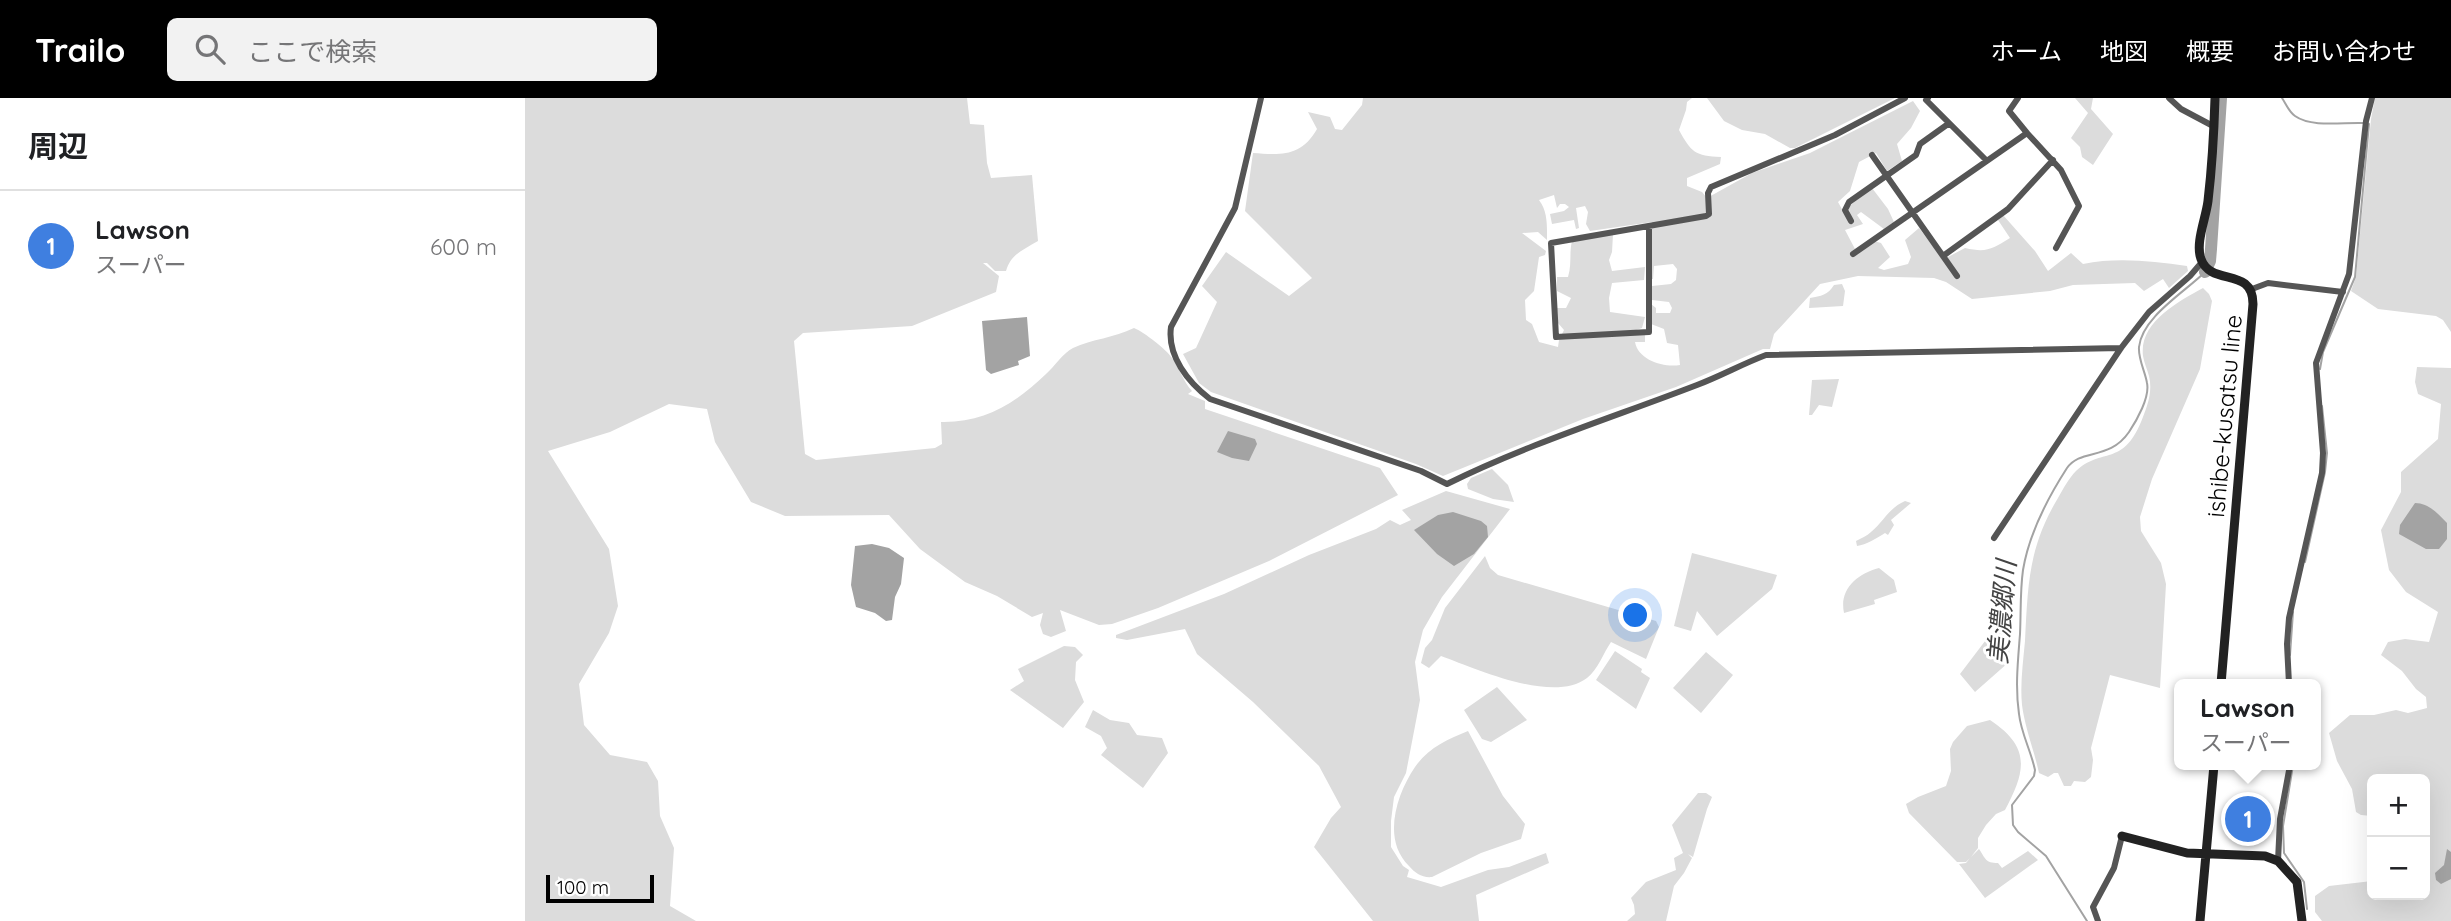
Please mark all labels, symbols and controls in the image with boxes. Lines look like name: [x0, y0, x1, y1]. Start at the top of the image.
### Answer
search box: [167, 18, 657, 81]
text: Trailo: [35, 29, 125, 70]
icon: search: [191, 30, 229, 68]
text: ここで検索: [247, 35, 377, 68]
text: ホーム: [1991, 36, 2062, 66]
text: 地図: [2100, 36, 2148, 66]
text: 概要: [2186, 36, 2234, 66]
text: お問い合わせ: [2272, 36, 2416, 66]
text: 周辺: [28, 127, 88, 165]
text: Lawson: [95, 213, 190, 246]
text: 1: [47, 232, 55, 261]
text: 600 m: [430, 232, 497, 261]
text: スーパー: [95, 250, 187, 279]
street label: ishibe-kusatsu line: [2200, 313, 2248, 518]
water label: 美濃郷川: [1981, 556, 2023, 665]
your location: [1618, 598, 1652, 632]
popup: [2174, 679, 2321, 770]
text: Lawson: [2200, 691, 2295, 724]
text: スーパー: [2200, 728, 2292, 757]
map controls: [2367, 774, 2430, 900]
button: +: [2367, 774, 2430, 837]
pin: 1: [2225, 793, 2271, 845]
button: −: [2367, 837, 2430, 900]
scale bar: [546, 872, 655, 904]
text: 100 m: [557, 875, 609, 899]

